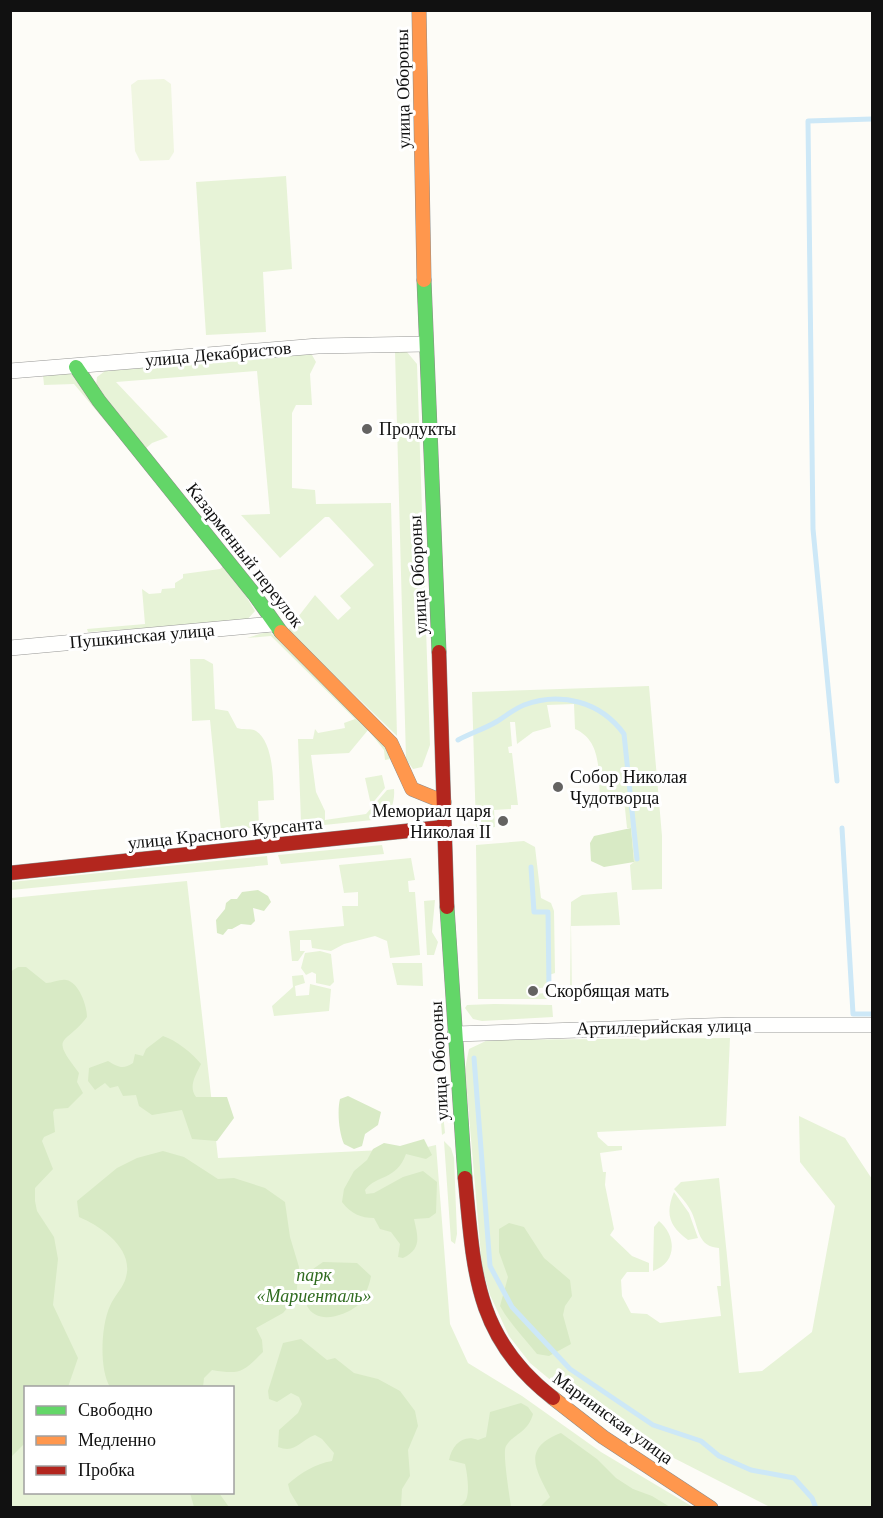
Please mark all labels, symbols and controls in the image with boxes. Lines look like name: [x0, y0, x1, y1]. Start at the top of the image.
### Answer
street label: улица Обороны: [392, 29, 414, 149]
street label: улица Декабристов: [144, 338, 292, 370]
place label: Продукты: [379, 419, 456, 439]
marker: Продукты: [360, 422, 374, 436]
street label: Казарменный переулок: [182, 479, 308, 631]
street label: улица Обороны: [405, 515, 431, 635]
street label: Пушкинская улица: [69, 620, 215, 652]
place label: Собор Николая Чудотворца: [570, 767, 687, 808]
marker: Собор Николая Чудотворца: [551, 780, 565, 794]
place label: Мемориал царя Николая II: [372, 801, 491, 842]
street label: улица Красного Курсанта: [127, 813, 323, 853]
marker: Мемориал царя Николая II: [496, 814, 510, 828]
place label: Скорбящая мать: [545, 981, 669, 1001]
marker: Скорбящая мать: [526, 984, 540, 998]
street label: улица Обороны: [426, 1001, 452, 1121]
street label: Артиллерийская улица: [576, 1015, 752, 1039]
park label: парк «Мариенталь»: [257, 1265, 371, 1306]
street label: Мариинская улица: [549, 1368, 677, 1468]
legend: [24, 1386, 234, 1494]
text: Свободно: [78, 1400, 153, 1420]
text: Медленно: [78, 1430, 156, 1450]
text: Пробка: [78, 1460, 135, 1480]

